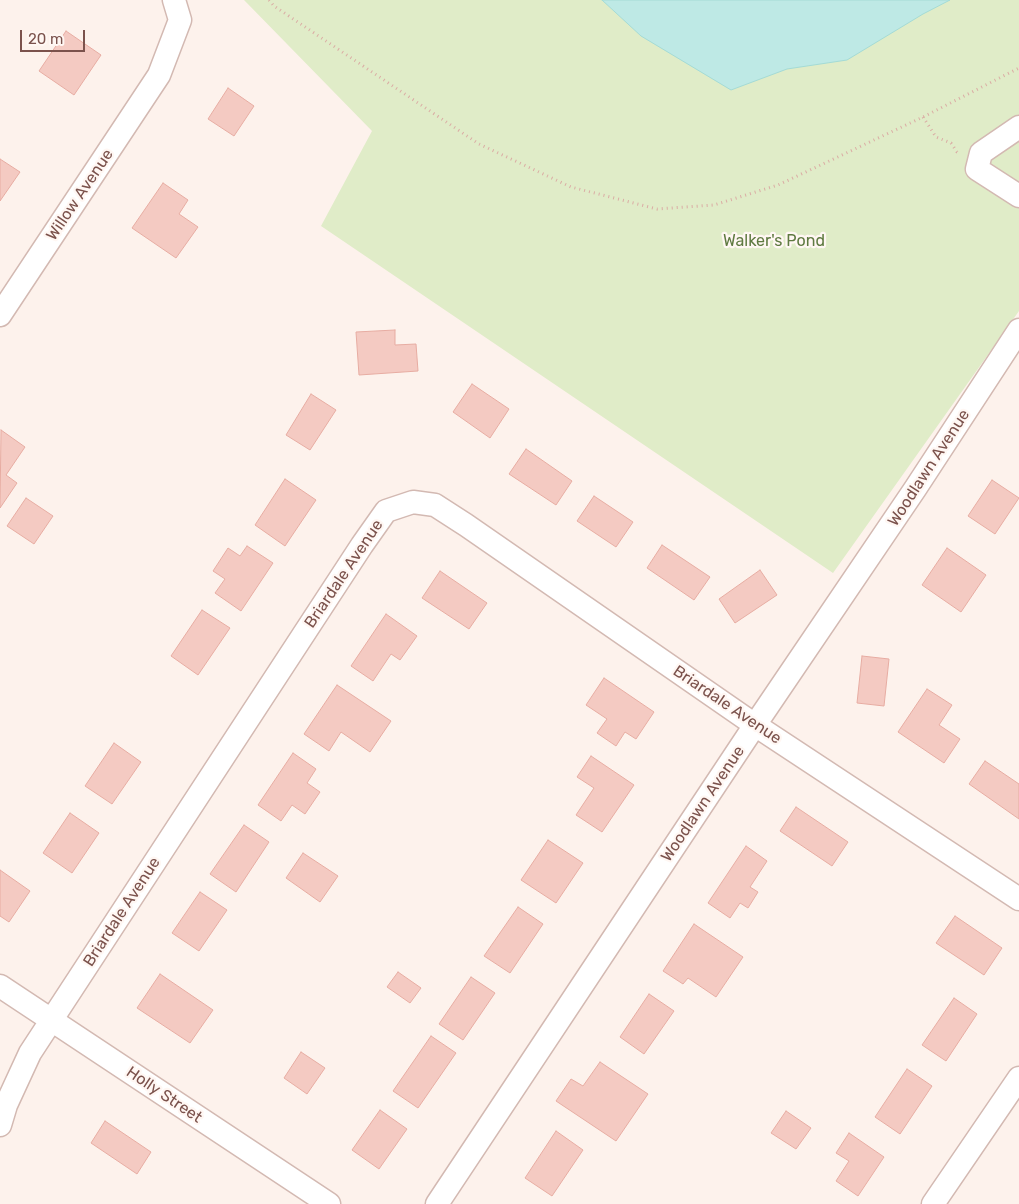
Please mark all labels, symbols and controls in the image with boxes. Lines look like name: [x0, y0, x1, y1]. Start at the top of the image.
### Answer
scale bar: [22, 20, 88, 52]
text: 20 m: [28, 30, 63, 48]
street label: Willow Avenue: [42, 146, 118, 244]
park label: Walker's Pond: [723, 231, 825, 251]
street label: Woodlawn Avenue: [884, 406, 974, 530]
street label: Briardale Avenue: [301, 516, 387, 632]
street label: Briardale Avenue: [669, 662, 785, 748]
street label: Woodlawn Avenue: [657, 742, 749, 866]
street label: Briardale Avenue: [79, 854, 165, 970]
street label: Holly Street: [122, 1063, 206, 1127]

